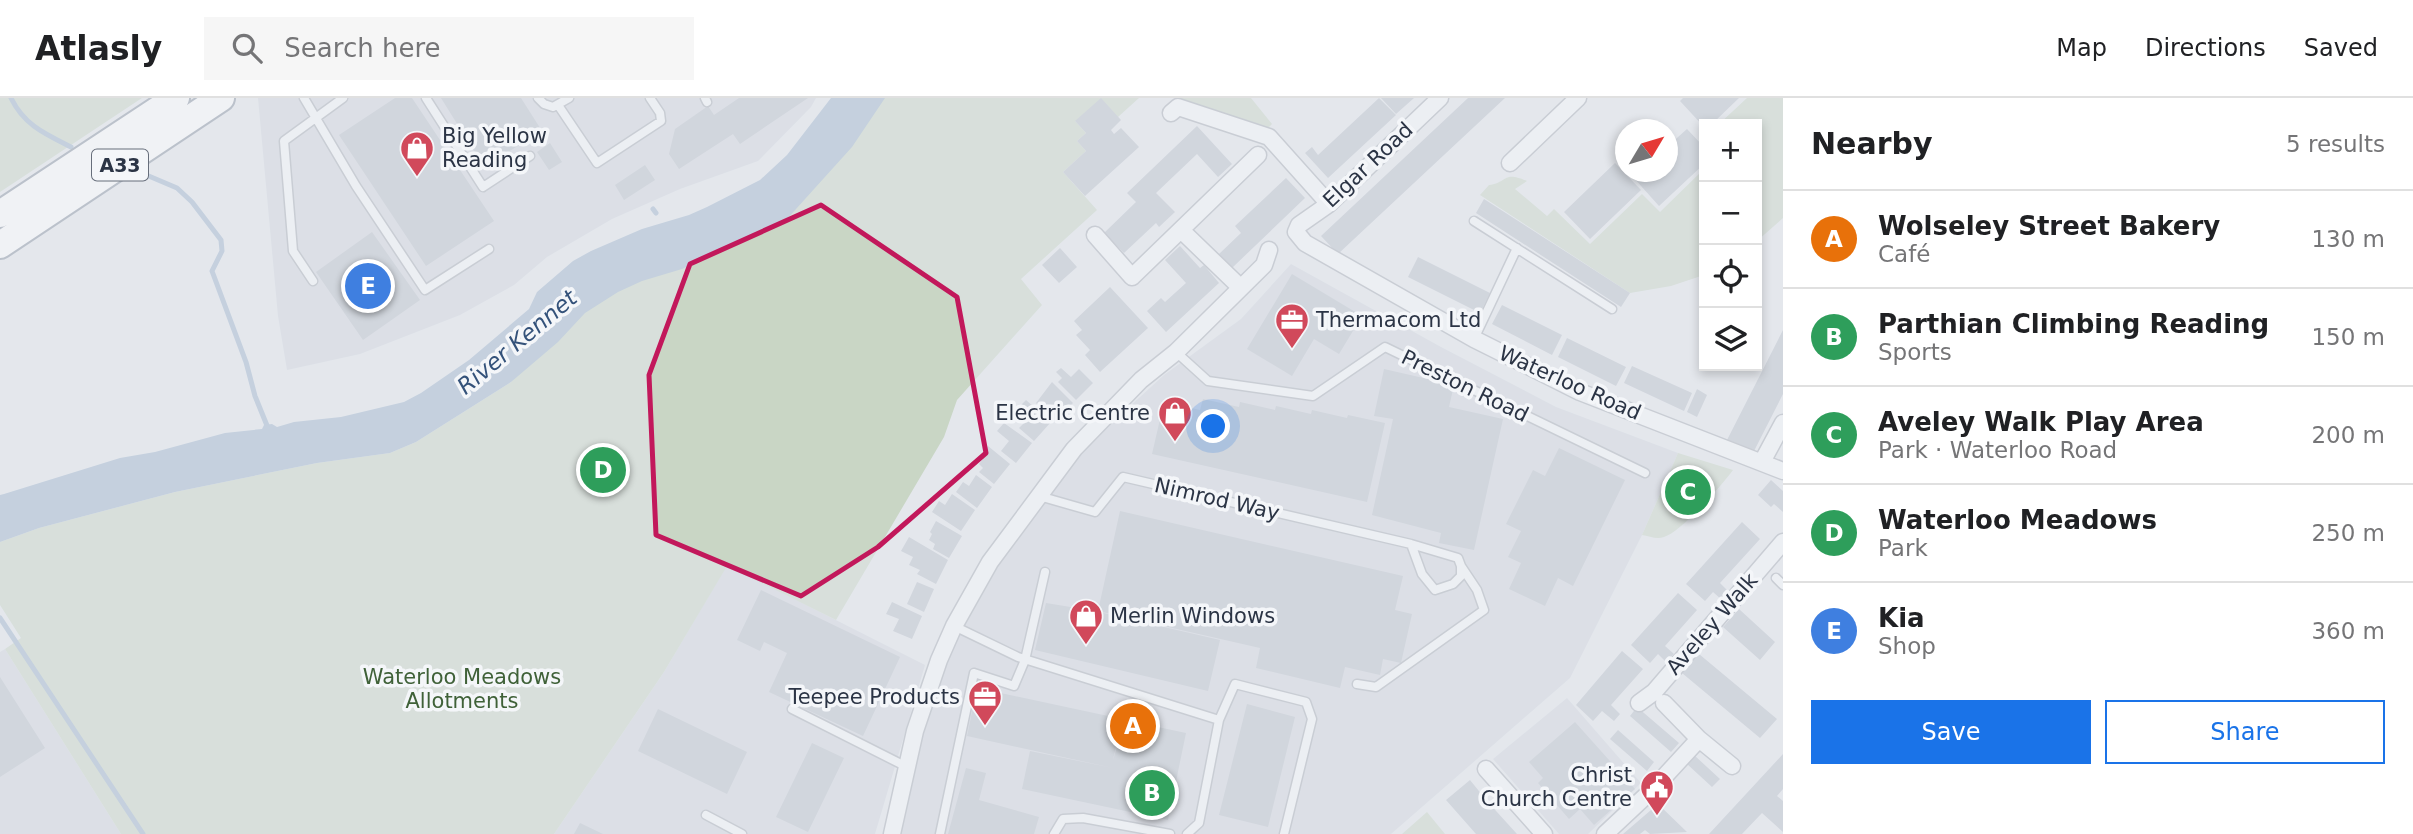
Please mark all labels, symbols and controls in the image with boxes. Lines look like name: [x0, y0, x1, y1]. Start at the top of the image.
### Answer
search box: [204, 17, 694, 80]
text: Atlasly: [35, 29, 162, 68]
icon: search: [228, 29, 266, 67]
text: Search here: [284, 33, 441, 63]
text: Map: [2056, 34, 2107, 62]
text: Directions: [2145, 34, 2266, 62]
text: Saved: [2304, 34, 2378, 62]
street label: Elgar Road: [1318, 118, 1418, 212]
north arrow: [1615, 119, 1678, 182]
map controls: [1699, 119, 1762, 371]
button: +: [1699, 119, 1762, 182]
place label: Big Yellow Reading: [442, 124, 547, 172]
text: Nearby: [1811, 126, 1933, 161]
shop icon: Big Yellow Reading: [398, 129, 436, 178]
text: 5 results: [2286, 131, 2385, 157]
road number: A33: [92, 150, 148, 180]
button: −: [1699, 182, 1762, 245]
text: Wolseley Street Bakery: [1878, 211, 2220, 241]
text: A: [1825, 226, 1843, 252]
text: 130 m: [2311, 226, 2385, 252]
text: Café: [1878, 241, 1930, 267]
button: locate: [1699, 245, 1762, 308]
pin: E: [345, 260, 391, 312]
water label: River Kennet: [452, 284, 583, 399]
office icon: Thermacom Ltd: [1273, 301, 1311, 350]
place label: Thermacom Ltd: [1315, 308, 1481, 332]
button: layers: [1699, 308, 1762, 371]
text: Parthian Climbing Reading: [1878, 309, 2269, 339]
text: B: [1825, 324, 1843, 350]
text: 150 m: [2311, 324, 2385, 350]
text: Sports: [1878, 339, 1952, 365]
street label: Waterloo Road: [1495, 341, 1645, 425]
street label: Preston Road: [1398, 345, 1532, 427]
shop icon: Electric Centre: [1156, 394, 1194, 443]
place label: Electric Centre: [995, 401, 1150, 425]
text: Aveley Walk Play Area: [1878, 407, 2204, 437]
your location: [1196, 409, 1230, 443]
text: C: [1826, 422, 1842, 448]
text: 200 m: [2311, 422, 2385, 448]
text: Park · Waterloo Road: [1878, 437, 2117, 463]
pin: D: [580, 444, 626, 496]
pin: C: [1665, 466, 1711, 518]
street label: Nimrod Way: [1152, 473, 1282, 525]
text: Waterloo Meadows: [1878, 505, 2157, 535]
text: D: [1824, 520, 1844, 546]
text: 250 m: [2311, 520, 2385, 546]
text: Park: [1878, 535, 1928, 561]
street label: Aveley Walk: [1661, 568, 1763, 680]
shop icon: Merlin Windows: [1067, 597, 1105, 646]
text: Kia: [1878, 603, 1925, 633]
place label: Merlin Windows: [1110, 604, 1275, 628]
text: E: [1826, 618, 1842, 644]
text: 360 m: [2311, 618, 2385, 644]
text: Shop: [1878, 633, 1936, 659]
park label: Waterloo Meadows Allotments: [363, 665, 561, 713]
office icon: Teepee Products: [966, 678, 1004, 727]
place label: Teepee Products: [787, 685, 960, 709]
pin: A: [1110, 700, 1156, 752]
button: Save: [1811, 700, 2091, 764]
button: Share: [2105, 700, 2385, 764]
place label: Christ Church Centre: [1481, 763, 1632, 811]
pin: B: [1129, 767, 1175, 819]
public building icon: Christ Church Centre: [1638, 768, 1676, 817]

